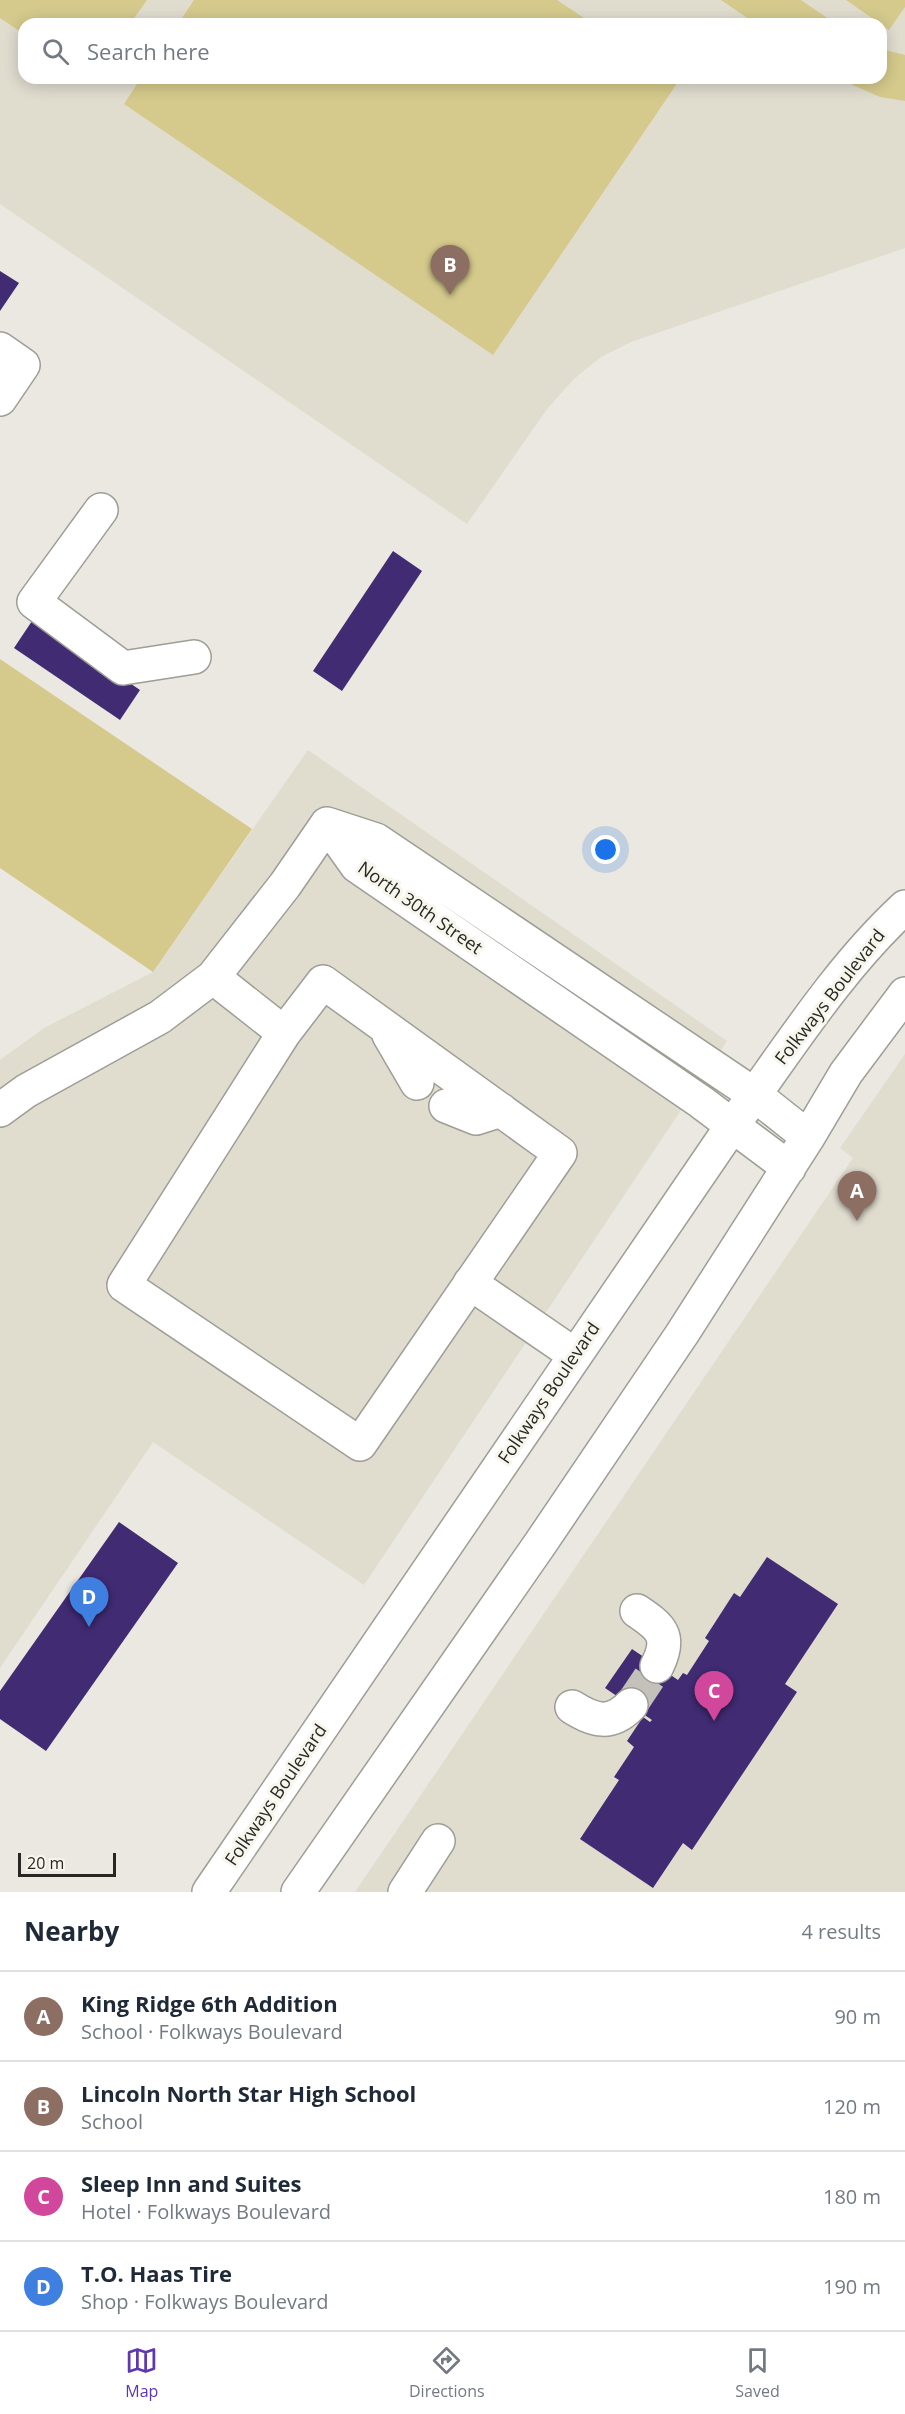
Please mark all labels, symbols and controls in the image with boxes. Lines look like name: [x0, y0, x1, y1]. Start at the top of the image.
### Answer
search box: [18, 18, 887, 84]
icon: search: [39, 35, 72, 68]
text: Search here: [87, 36, 210, 66]
pin: B: [430, 246, 470, 295]
your location: [591, 835, 620, 864]
street label: North 30th Street: [354, 855, 488, 959]
street label: Folkways Boulevard: [769, 924, 890, 1069]
pin: A: [838, 1172, 876, 1221]
street label: Folkways Boulevard: [492, 1317, 604, 1468]
pin: D: [70, 1578, 109, 1627]
pin: C: [694, 1672, 734, 1721]
street label: Folkways Boulevard: [219, 1719, 331, 1870]
scale bar: [18, 1850, 116, 1878]
text: 20 m: [27, 1852, 64, 1874]
text: Nearby: [24, 1913, 119, 1949]
text: 4 results: [801, 1918, 881, 1945]
text: King Ridge 6th Addition: [81, 1988, 338, 2018]
text: A: [37, 2003, 50, 2030]
text: 90 m: [834, 2003, 881, 2030]
text: School · Folkways Boulevard: [81, 2018, 343, 2045]
text: Lincoln North Star High School: [81, 2078, 416, 2108]
text: B: [37, 2093, 50, 2120]
text: 120 m: [823, 2093, 881, 2120]
text: School: [81, 2108, 143, 2135]
text: Sleep Inn and Suites: [81, 2168, 302, 2198]
text: C: [37, 2183, 50, 2210]
text: 180 m: [823, 2183, 881, 2210]
text: Hotel · Folkways Boulevard: [81, 2198, 331, 2225]
text: T.O. Haas Tire: [81, 2258, 232, 2288]
text: D: [36, 2273, 51, 2300]
text: 190 m: [823, 2273, 881, 2300]
text: Shop · Folkways Boulevard: [81, 2288, 328, 2315]
tab: Map: [125, 2344, 158, 2402]
tab: Directions: [409, 2344, 485, 2402]
tab: Saved: [735, 2344, 780, 2402]

